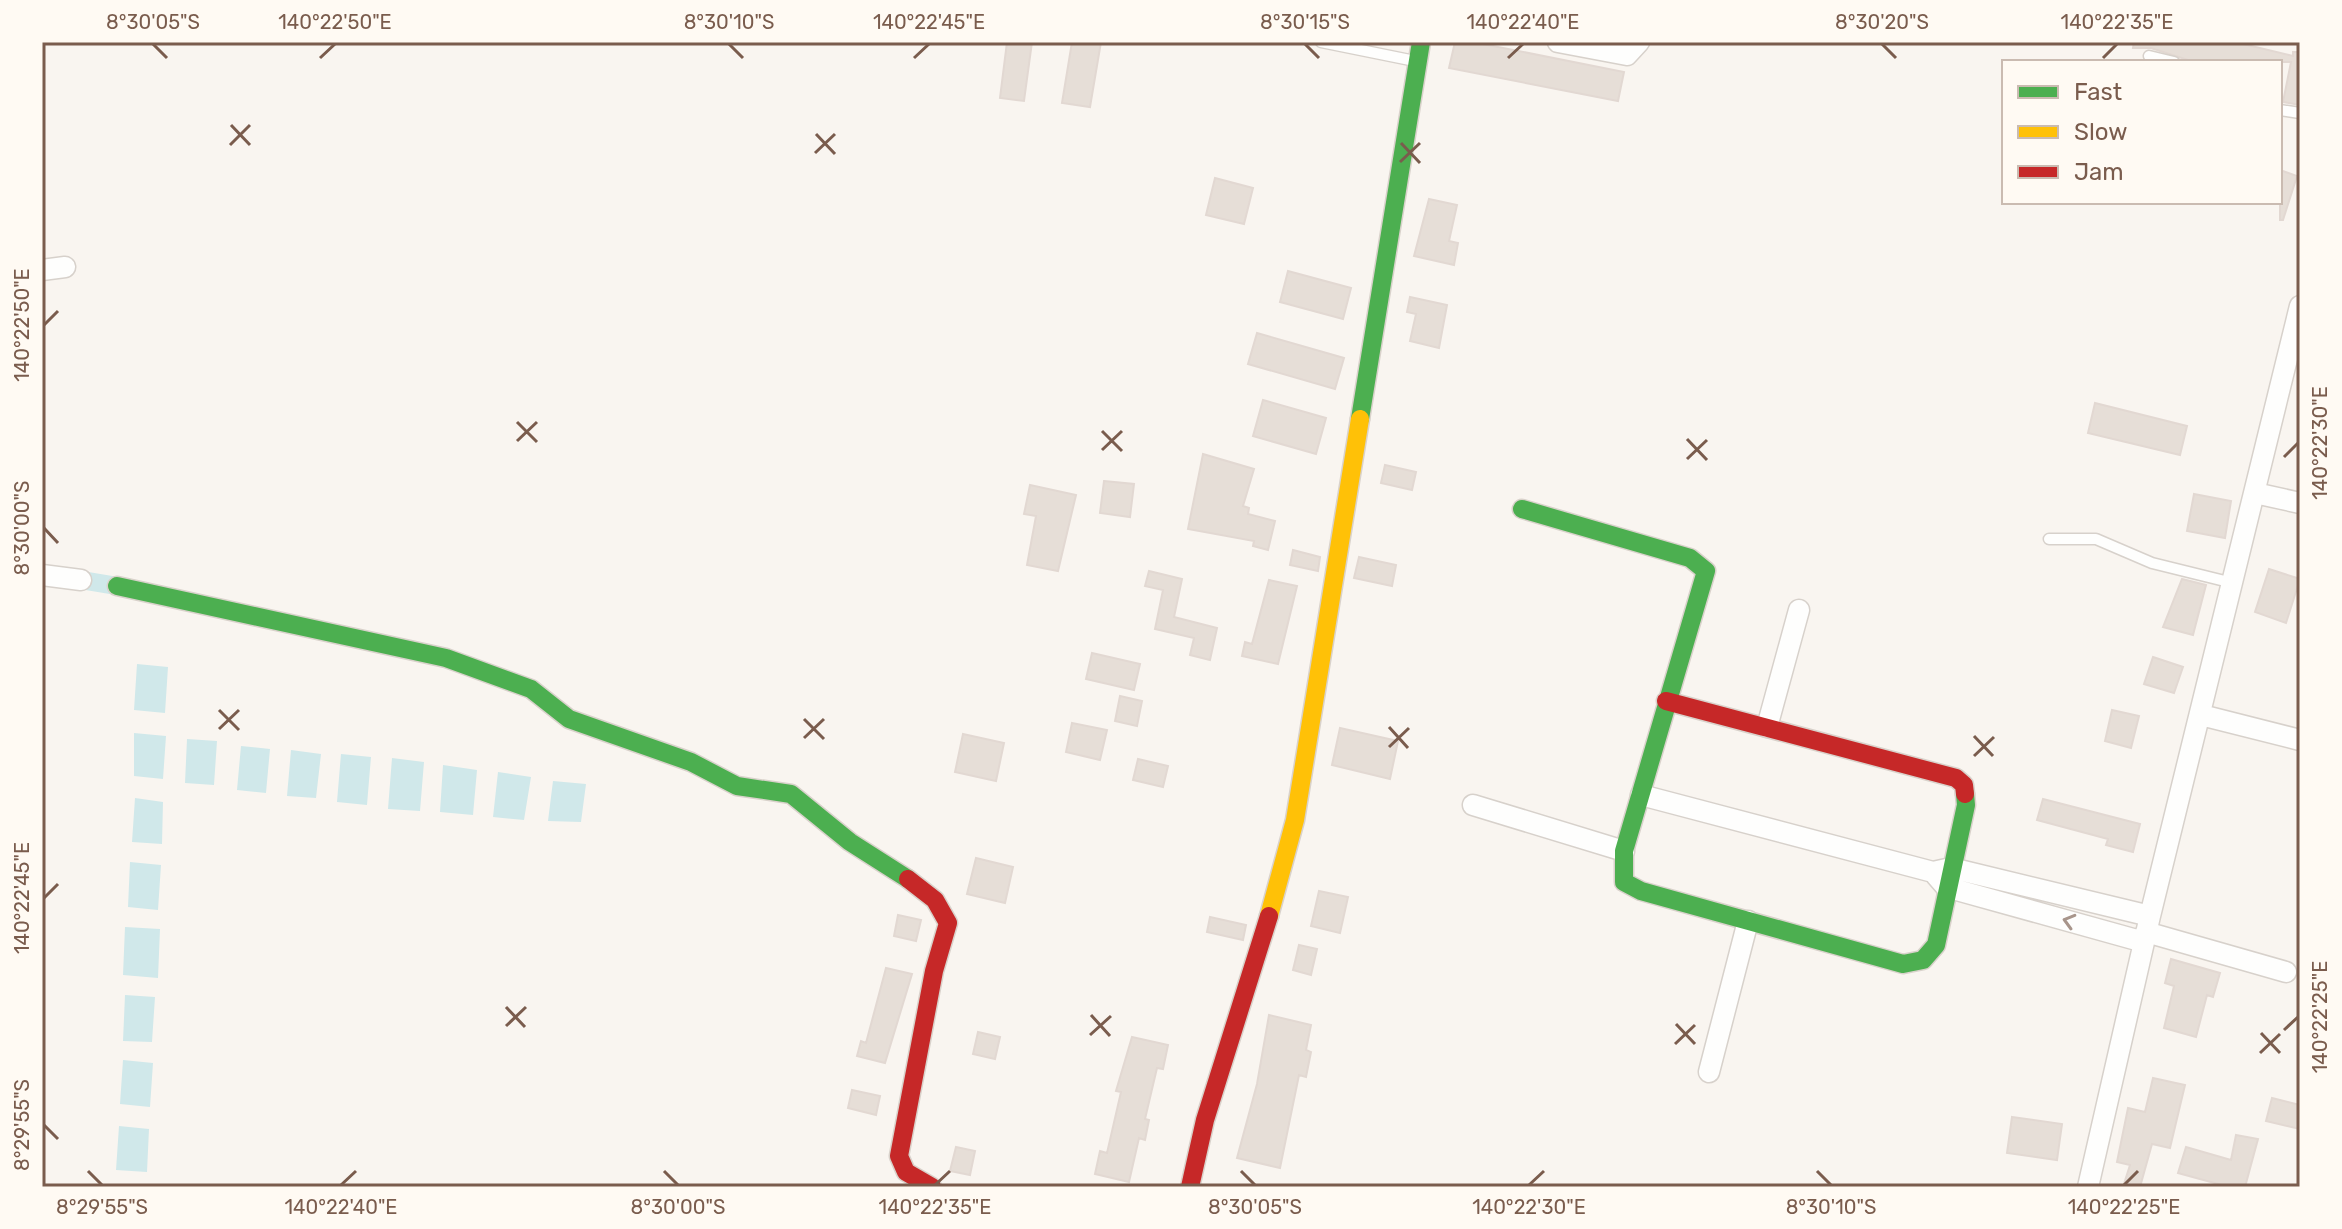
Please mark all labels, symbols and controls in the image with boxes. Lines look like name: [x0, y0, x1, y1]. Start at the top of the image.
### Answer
text: 8°30'05"S: [106, 10, 200, 34]
text: 140°22'50"E: [278, 10, 392, 34]
text: 8°30'10"S: [684, 10, 774, 34]
text: 140°22'45"E: [873, 10, 985, 34]
text: 8°30'15"S: [1260, 10, 1350, 34]
text: 140°22'40"E: [1467, 10, 1579, 34]
text: 8°30'20"S: [1835, 10, 1929, 34]
text: 140°22'35"E: [2061, 10, 2173, 34]
legend: [2002, 60, 2282, 204]
text: Fast: [2074, 78, 2122, 106]
text: Slow: [2074, 118, 2127, 146]
text: Jam: [2074, 158, 2124, 186]
text: 140°22'50"E: [10, 268, 34, 382]
text: 140°22'30"E: [2308, 386, 2332, 500]
text: 8°30'00"S: [10, 481, 34, 575]
text: 140°22'45"E: [10, 842, 34, 954]
one-way arrow: [2062, 914, 2076, 931]
text: 140°22'25"E: [2308, 961, 2332, 1073]
text: 8°29'55"S: [10, 1079, 34, 1171]
text: 8°29'55"S: [56, 1195, 148, 1219]
text: 140°22'40"E: [285, 1195, 397, 1219]
text: 8°30'00"S: [631, 1195, 725, 1219]
text: 140°22'35"E: [879, 1195, 991, 1219]
text: 8°30'05"S: [1208, 1195, 1302, 1219]
text: 140°22'30"E: [1472, 1195, 1586, 1219]
text: 8°30'10"S: [1786, 1195, 1876, 1219]
text: 140°22'25"E: [2068, 1195, 2180, 1219]

